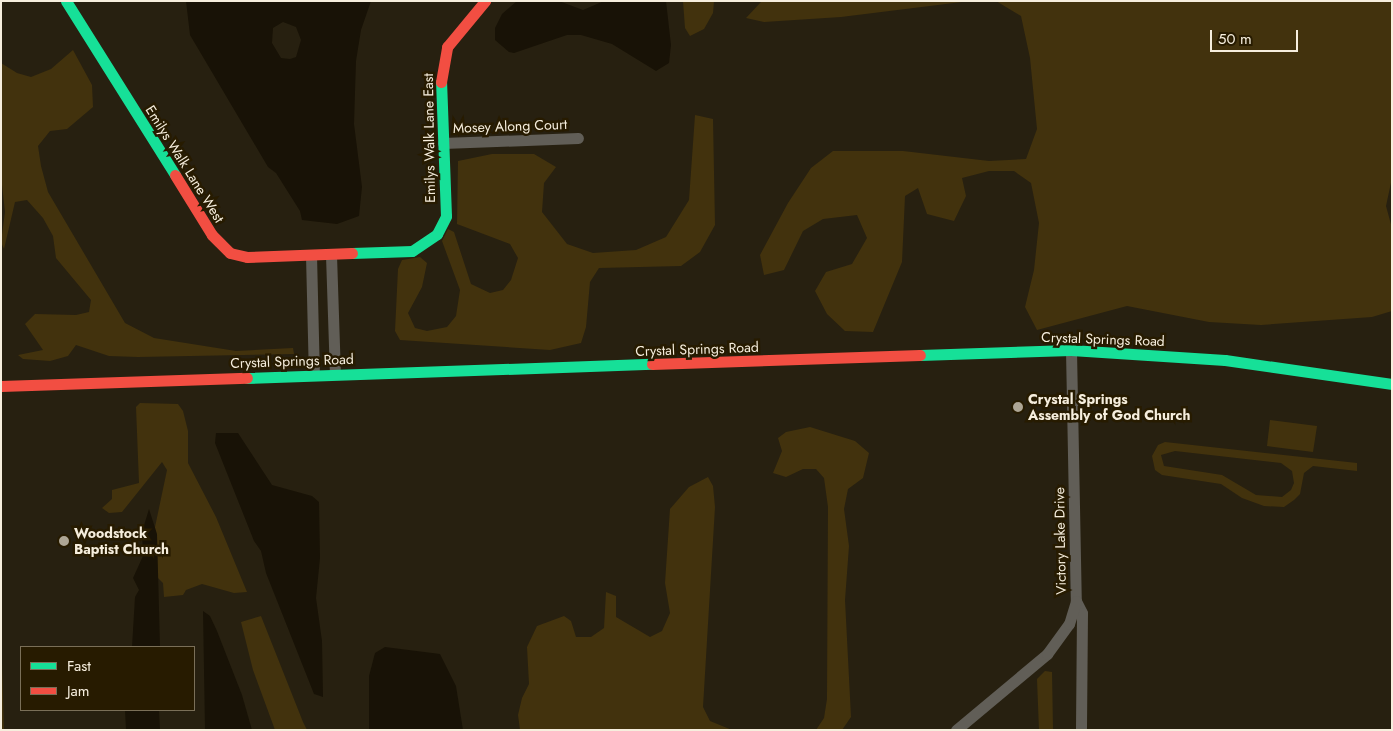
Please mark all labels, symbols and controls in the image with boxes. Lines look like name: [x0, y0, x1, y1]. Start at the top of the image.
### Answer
scale bar: [1213, 20, 1300, 52]
text: 50 m: [1218, 28, 1252, 50]
street label: Emilys Walk Lane East: [419, 73, 439, 203]
street label: Emilys Walk Lane West: [142, 102, 228, 226]
street label: Mosey Along Court: [453, 116, 567, 136]
street label: Crystal Springs Road: [1041, 328, 1165, 350]
street label: Crystal Springs Road: [635, 338, 759, 360]
street label: Crystal Springs Road: [230, 350, 354, 372]
place label: Crystal Springs Assembly of God Church: [1028, 391, 1190, 424]
marker: Crystal Springs Assembly of God Church: [1012, 401, 1024, 413]
street label: Victory Lake Drive: [1051, 487, 1069, 595]
place label: Woodstock Baptist Church: [74, 525, 169, 558]
marker: Woodstock Baptist Church: [58, 535, 70, 547]
legend: [20, 646, 195, 711]
text: Fast: [67, 655, 91, 677]
text: Jam: [67, 680, 90, 702]

